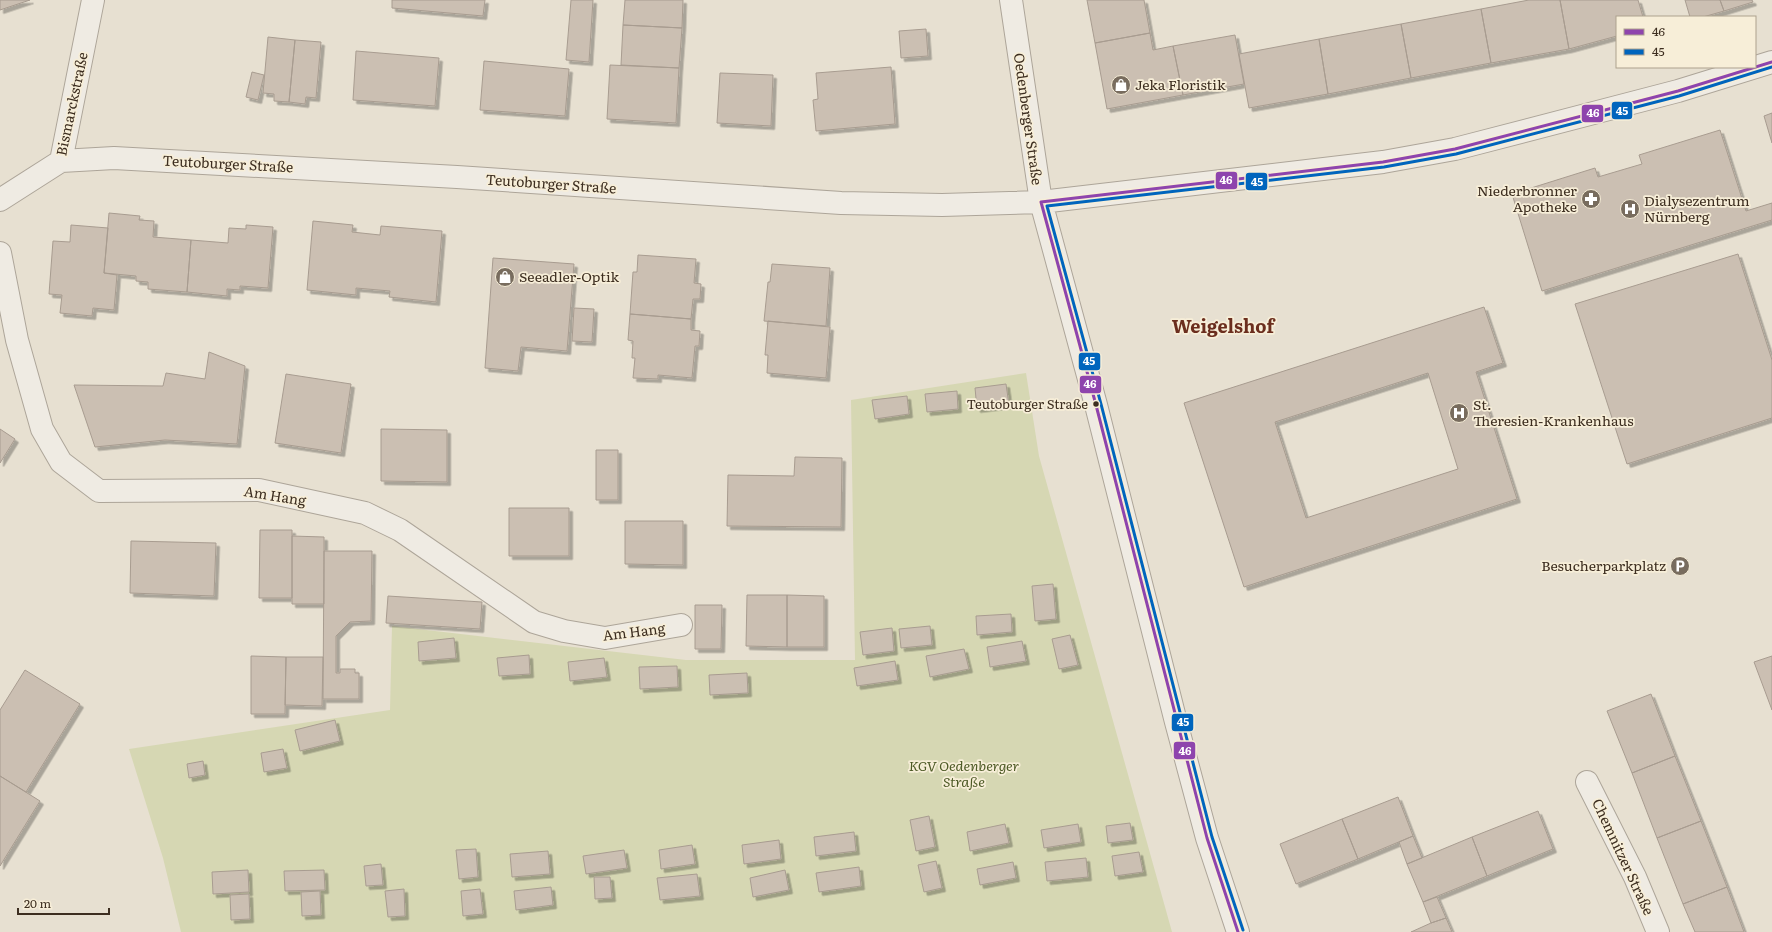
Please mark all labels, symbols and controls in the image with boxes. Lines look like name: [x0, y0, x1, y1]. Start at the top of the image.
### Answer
legend: [1616, 16, 1756, 68]
text: 46: [1652, 22, 1666, 40]
text: 45: [1652, 42, 1665, 60]
street label: Bismarckstraße: [50, 50, 92, 158]
street label: Oedenberger Straße: [1010, 52, 1048, 186]
shop icon: Jeka Floristik: [1110, 74, 1132, 96]
place label: Jeka Floristik: [1135, 74, 1226, 94]
line badge: 45: [1611, 101, 1633, 120]
text: 45: [1616, 102, 1628, 118]
line badge: 46: [1581, 104, 1604, 123]
text: 46: [1586, 104, 1600, 120]
street label: Teutoburger Straße: [162, 150, 294, 176]
street label: Teutoburger Straße: [485, 168, 617, 198]
line badge: 46: [1215, 171, 1238, 190]
text: 46: [1219, 171, 1233, 187]
line badge: 45: [1245, 172, 1268, 191]
text: 45: [1251, 173, 1263, 189]
place label: Niederbronner Apotheke: [1477, 180, 1577, 216]
pharmacy icon: Niederbronner Apotheke: [1580, 188, 1602, 210]
place label: Dialysezentrum Nürnberg: [1644, 190, 1750, 226]
hospital icon: Dialysezentrum Nürnberg: [1619, 198, 1641, 220]
shop icon: Seeadler-Optik: [494, 266, 516, 288]
place label: Seeadler-Optik: [519, 266, 620, 286]
district label: Weigelshof: [1172, 312, 1277, 339]
line badge: 45: [1078, 352, 1101, 371]
text: 45: [1083, 352, 1095, 368]
line badge: 46: [1079, 375, 1102, 394]
text: 46: [1083, 375, 1097, 391]
place label: Teutoburger Straße: [966, 394, 1088, 413]
place label: St. Theresien-Krankenhaus: [1473, 394, 1634, 430]
marker: Teutoburger Straße: [1091, 399, 1101, 409]
hospital icon: St. Theresien-Krankenhaus: [1448, 402, 1470, 424]
street label: Am Hang: [243, 480, 308, 510]
place label: Besucherparkplatz: [1541, 555, 1666, 575]
parking icon: Besucherparkplatz: [1669, 555, 1691, 577]
street label: Am Hang: [602, 617, 666, 645]
line badge: 45: [1171, 713, 1194, 732]
text: 45: [1177, 713, 1189, 729]
line badge: 46: [1173, 741, 1196, 760]
text: 46: [1178, 742, 1192, 758]
park label: KGV Oedenberger Straße: [909, 755, 1020, 791]
street label: Chemnitzer Straße: [1588, 795, 1660, 918]
scale bar: [18, 890, 109, 916]
text: 20 m: [24, 894, 51, 912]

